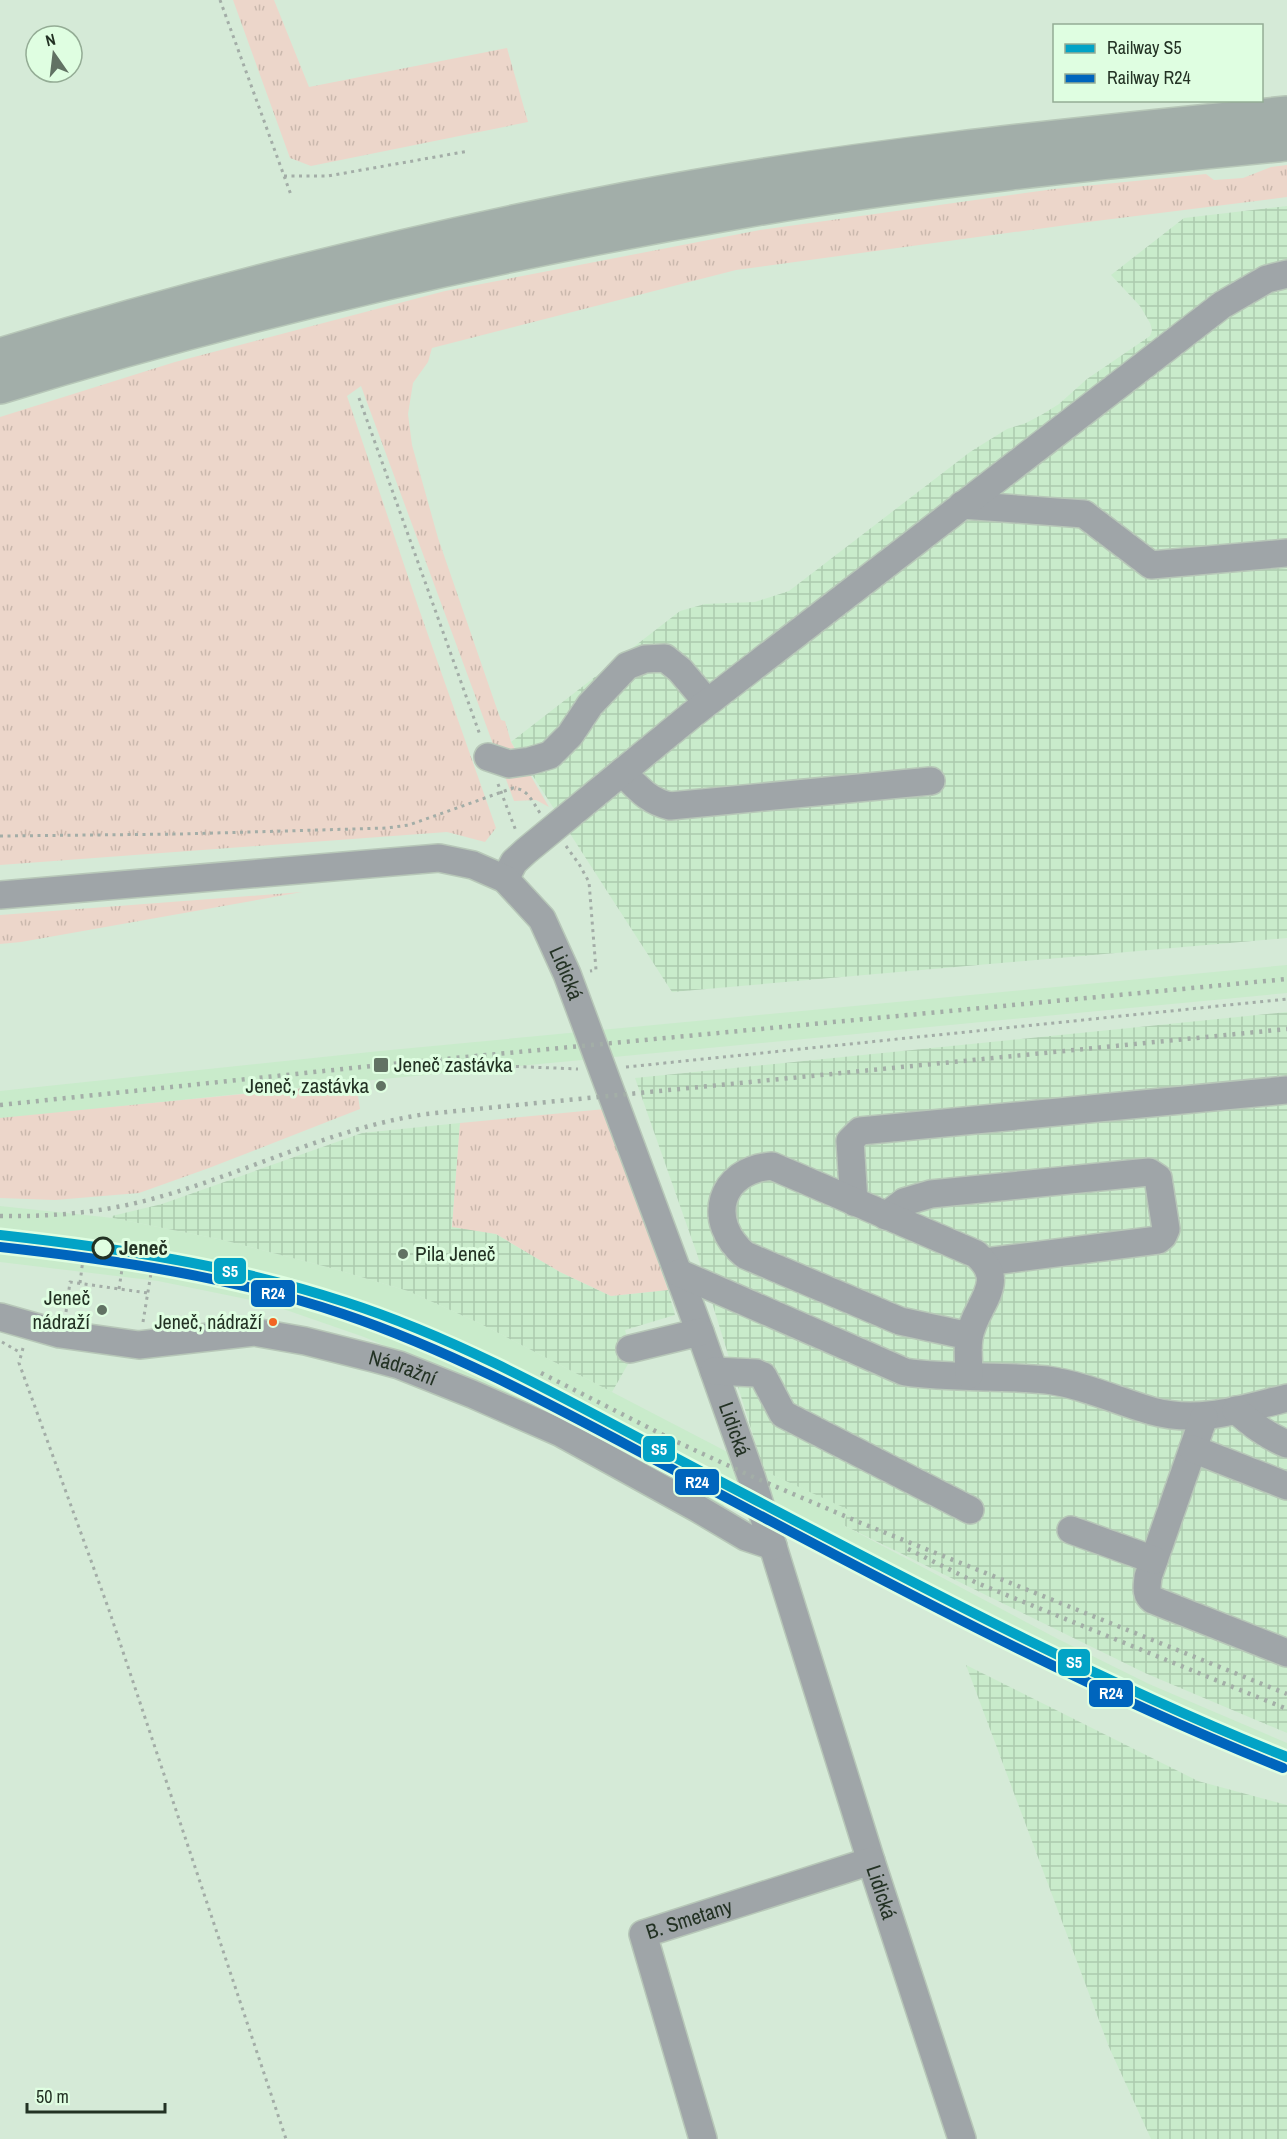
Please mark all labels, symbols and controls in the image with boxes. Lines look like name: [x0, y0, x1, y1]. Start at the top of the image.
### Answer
north arrow: [24, 24, 84, 84]
legend: [1053, 24, 1263, 102]
text: N: [43, 28, 58, 51]
text: Railway S5: [1107, 35, 1182, 60]
text: Railway R24: [1107, 65, 1191, 90]
street label: Lidická: [542, 941, 591, 1004]
place label: Jeneč zastávka: [394, 1050, 513, 1079]
marker: Jeneč zastávka: [372, 1056, 390, 1074]
place label: Jeneč, zastávka: [246, 1071, 369, 1100]
marker: Jeneč, zastávka: [374, 1079, 388, 1093]
place label: Jeneč: [119, 1233, 168, 1262]
marker: Jeneč: [92, 1237, 114, 1259]
place label: Pila Jeneč: [415, 1239, 495, 1268]
marker: Pila Jeneč: [396, 1247, 410, 1261]
line badge: S5: [213, 1257, 247, 1285]
text: S5: [222, 1260, 238, 1282]
line badge: R24: [250, 1279, 296, 1308]
text: R24: [261, 1282, 286, 1304]
place label: Jeneč nádraží: [33, 1283, 90, 1336]
marker: Jeneč nádraží: [95, 1303, 109, 1317]
place label: Jeneč, nádraží: [154, 1308, 262, 1335]
marker: Jeneč, nádraží: [267, 1316, 279, 1328]
street label: Nádražní: [366, 1343, 441, 1393]
street label: Lidická: [712, 1398, 758, 1460]
line badge: S5: [642, 1435, 676, 1463]
text: S5: [651, 1438, 667, 1460]
line badge: R24: [674, 1468, 720, 1496]
text: R24: [685, 1471, 710, 1493]
line badge: S5: [1057, 1648, 1091, 1677]
text: S5: [1066, 1651, 1082, 1673]
line badge: R24: [1088, 1679, 1134, 1708]
text: R24: [1099, 1682, 1124, 1704]
street label: Lidická: [859, 1861, 904, 1923]
street label: B. Smetany: [642, 1891, 736, 1946]
scale bar: [27, 2076, 165, 2114]
text: 50 m: [36, 2084, 69, 2109]

